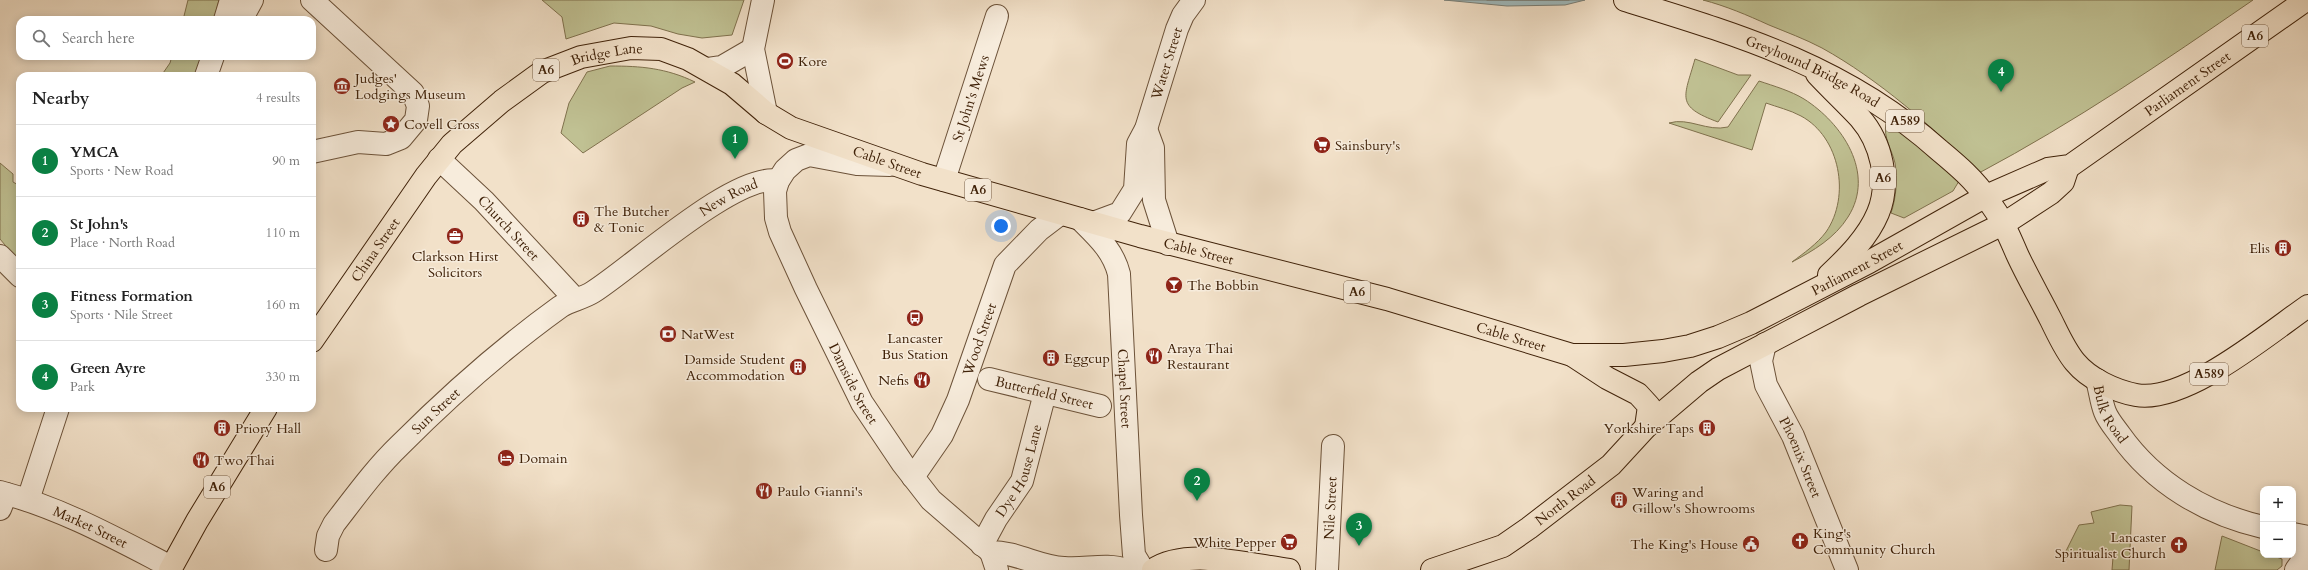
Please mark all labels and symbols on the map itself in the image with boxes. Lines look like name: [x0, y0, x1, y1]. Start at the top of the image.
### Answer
street label: Water Street: [1146, 24, 1187, 103]
road number: A6: [2242, 25, 2268, 47]
street label: Greyhound Bridge Road: [1743, 31, 1884, 112]
street label: Bridge Lane: [568, 38, 643, 70]
street label: Parliament Street: [2140, 46, 2235, 120]
sports icon: Kore: [775, 51, 795, 71]
place label: Kore: [798, 52, 827, 71]
street label: St John's Mews: [948, 52, 993, 144]
road number: A6: [533, 59, 559, 81]
pin: 4: [1988, 59, 2014, 92]
place label: Judges' Lodgings Museum: [353, 69, 466, 104]
museum icon: Judges' Lodgings Museum: [332, 76, 352, 96]
road number: A589: [1886, 110, 1924, 132]
place icon: Covell Cross: [381, 114, 401, 134]
place label: Covell Cross: [404, 115, 480, 134]
pin: 1: [722, 126, 748, 159]
supermarket icon: Sainsbury's: [1312, 135, 1332, 155]
place label: Sainsbury's: [1335, 136, 1401, 155]
street label: Cable Street: [850, 141, 925, 183]
road number: A6: [1870, 167, 1896, 189]
street label: New Road: [695, 173, 761, 221]
road number: A6: [965, 179, 991, 201]
street label: Church Street: [474, 191, 544, 265]
place label: The Butcher & Tonic: [594, 202, 670, 237]
building icon: The Butcher & Tonic: [571, 209, 591, 229]
street label: China Street: [346, 213, 404, 285]
your location: [991, 216, 1011, 236]
office icon: Clarkson Hirst Solicitors: [445, 226, 465, 246]
street label: Cable Street: [1162, 233, 1236, 269]
street label: Parliament Street: [1808, 235, 1906, 300]
building icon: Elis: [2273, 238, 2293, 258]
place label: Elis: [2249, 239, 2270, 258]
place label: Clarkson Hirst Solicitors: [412, 247, 499, 282]
bar icon: The Bobbin: [1164, 275, 1184, 295]
place label: The Bobbin: [1187, 276, 1259, 295]
road number: A6: [1344, 281, 1370, 303]
street label: Wood Street: [957, 300, 1001, 379]
bus stop icon: Lancaster Bus Station: [905, 308, 925, 328]
street label: Cable Street: [1474, 317, 1549, 356]
bank icon: NatWest: [658, 324, 678, 344]
place label: NatWest: [681, 325, 735, 344]
place label: Lancaster Bus Station: [881, 329, 949, 364]
place label: Araya Thai Restaurant: [1167, 339, 1233, 374]
street label: Damside Street: [824, 340, 883, 428]
restaurant icon: Araya Thai Restaurant: [1144, 346, 1164, 366]
building icon: Eggcup: [1041, 348, 1061, 368]
street label: Chapel Street: [1113, 348, 1136, 429]
place label: Eggcup: [1064, 349, 1110, 368]
place label: Damside Student Accommodation: [684, 350, 786, 385]
building icon: Damside Student Accommodation: [788, 357, 808, 377]
road number: A589: [2190, 363, 2228, 385]
restaurant icon: Nefis: [912, 370, 932, 390]
place label: Nefis: [878, 371, 909, 390]
street label: Butterfield Street: [993, 371, 1096, 414]
street label: Sun Street: [407, 383, 464, 438]
street label: Bulk Road: [2089, 383, 2133, 447]
street label: Phoenix Street: [1775, 413, 1826, 501]
building icon: Priory Hall: [212, 418, 232, 438]
building icon: Yorkshire Taps: [1697, 418, 1717, 438]
place label: Priory Hall: [235, 419, 301, 438]
place label: Yorkshire Taps: [1603, 419, 1694, 438]
street label: Dye House Lane: [991, 422, 1046, 520]
hotel icon: Domain: [496, 448, 516, 468]
place label: Domain: [519, 449, 568, 468]
restaurant icon: Two Thai: [191, 450, 211, 470]
place label: Two Thai: [214, 451, 275, 470]
pin: 2: [1184, 468, 1210, 501]
street label: North Road: [1531, 471, 1600, 530]
street label: Nile Street: [1319, 475, 1341, 540]
road number: A6: [204, 476, 230, 498]
restaurant icon: Paulo Gianni's: [754, 481, 774, 501]
place label: Paulo Gianni's: [777, 482, 863, 501]
place label: Waring and Gillow's Showrooms: [1631, 483, 1755, 518]
building icon: Waring and Gillow's Showrooms: [1609, 490, 1629, 510]
street label: Market Street: [50, 501, 131, 553]
pin: 3: [1346, 513, 1372, 546]
place label: King's Community Church: [1813, 524, 1936, 559]
place label: Lancaster Spiritualist Church: [2055, 528, 2167, 563]
church icon: King's Community Church: [1790, 531, 1810, 551]
supermarket icon: White Pepper: [1279, 532, 1299, 552]
place label: White Pepper: [1192, 533, 1277, 552]
public building icon: The King's House: [1741, 534, 1761, 554]
place label: The King's House: [1630, 535, 1738, 554]
church icon: Lancaster Spiritualist Church: [2169, 535, 2189, 555]

